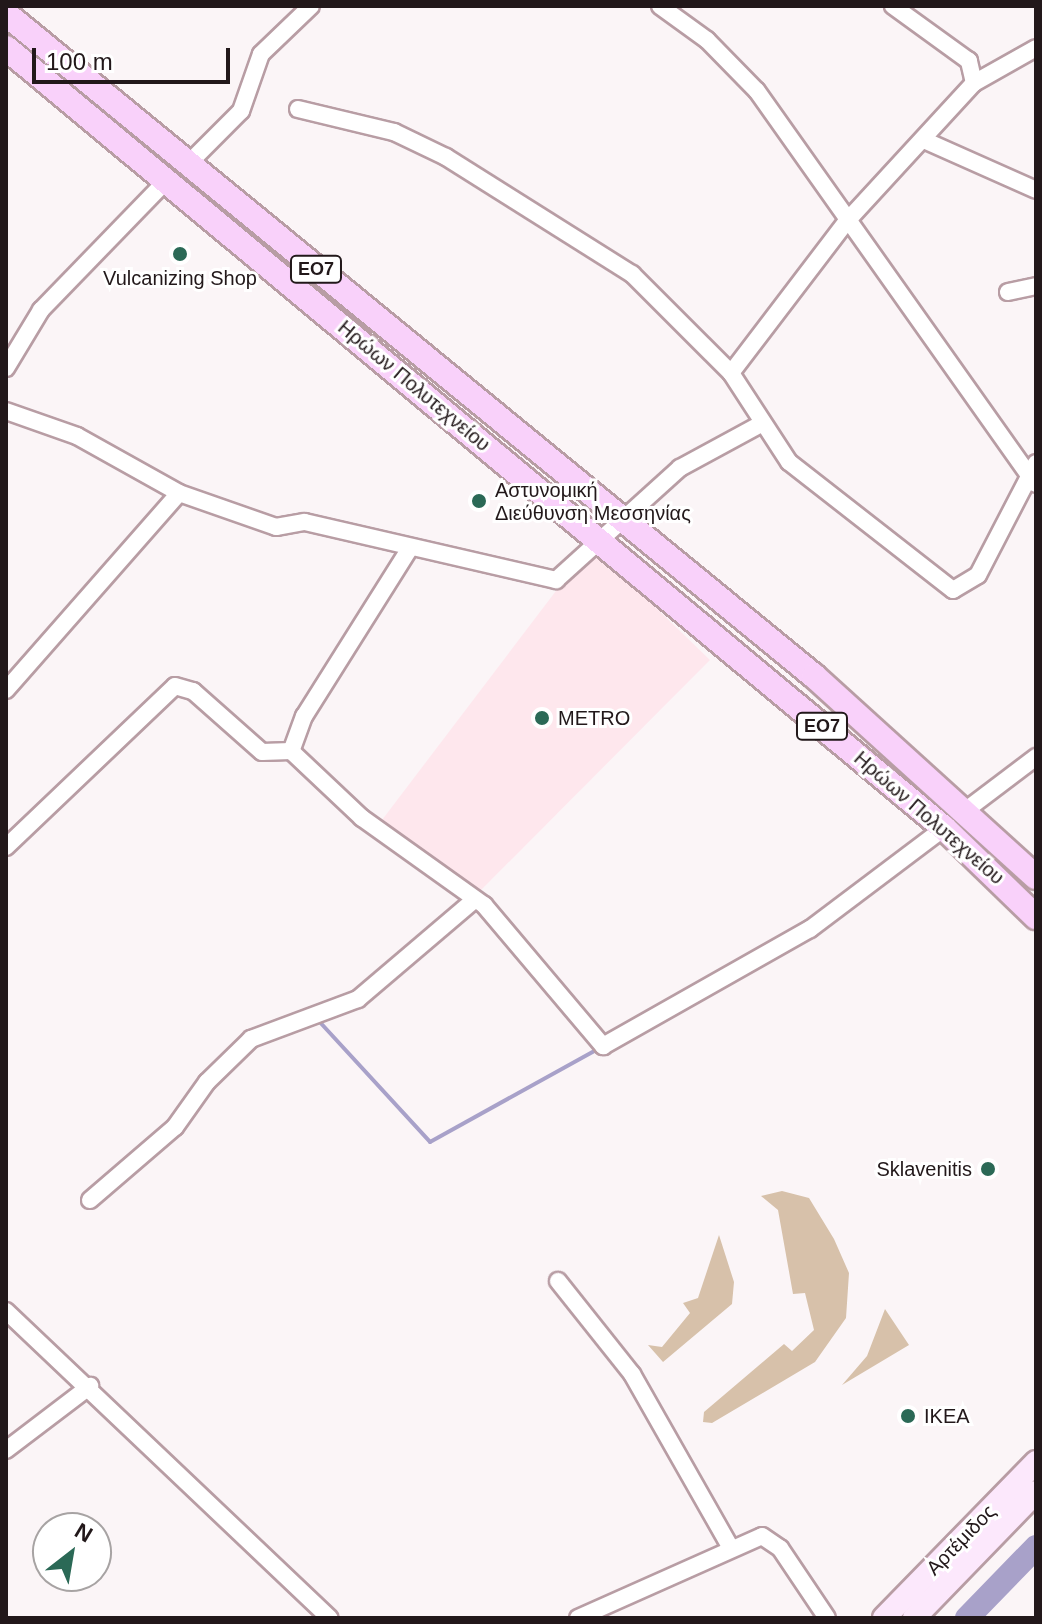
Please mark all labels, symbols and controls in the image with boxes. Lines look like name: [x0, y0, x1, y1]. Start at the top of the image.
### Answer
scale bar: [36, 32, 234, 82]
text: 100 m: [46, 48, 113, 75]
marker: Vulcanizing Shop: [171, 245, 189, 263]
road number: ΕΟ7: [288, 255, 344, 283]
place label: Vulcanizing Shop: [103, 266, 257, 290]
street label: Ηρώων Πολυτεχνείου: [333, 315, 495, 457]
place label: Αστυνομική Διεύθυνση Μεσσηνίας: [495, 478, 691, 525]
marker: Αστυνομική Διεύθυνση Μεσσηνίας: [470, 492, 488, 510]
place label: METRO: [558, 706, 630, 730]
marker: METRO: [533, 709, 551, 727]
road number: ΕΟ7: [794, 712, 850, 740]
street label: Ηρώων Πολυτεχνείου: [849, 746, 1009, 890]
place label: Sklavenitis: [876, 1157, 972, 1181]
marker: Sklavenitis: [979, 1160, 997, 1178]
place label: IKEA: [924, 1404, 970, 1428]
marker: IKEA: [899, 1407, 917, 1425]
street label: Αρτέμιδος: [921, 1500, 1001, 1580]
north arrow: [32, 1512, 112, 1592]
text: N: [70, 1518, 97, 1548]

